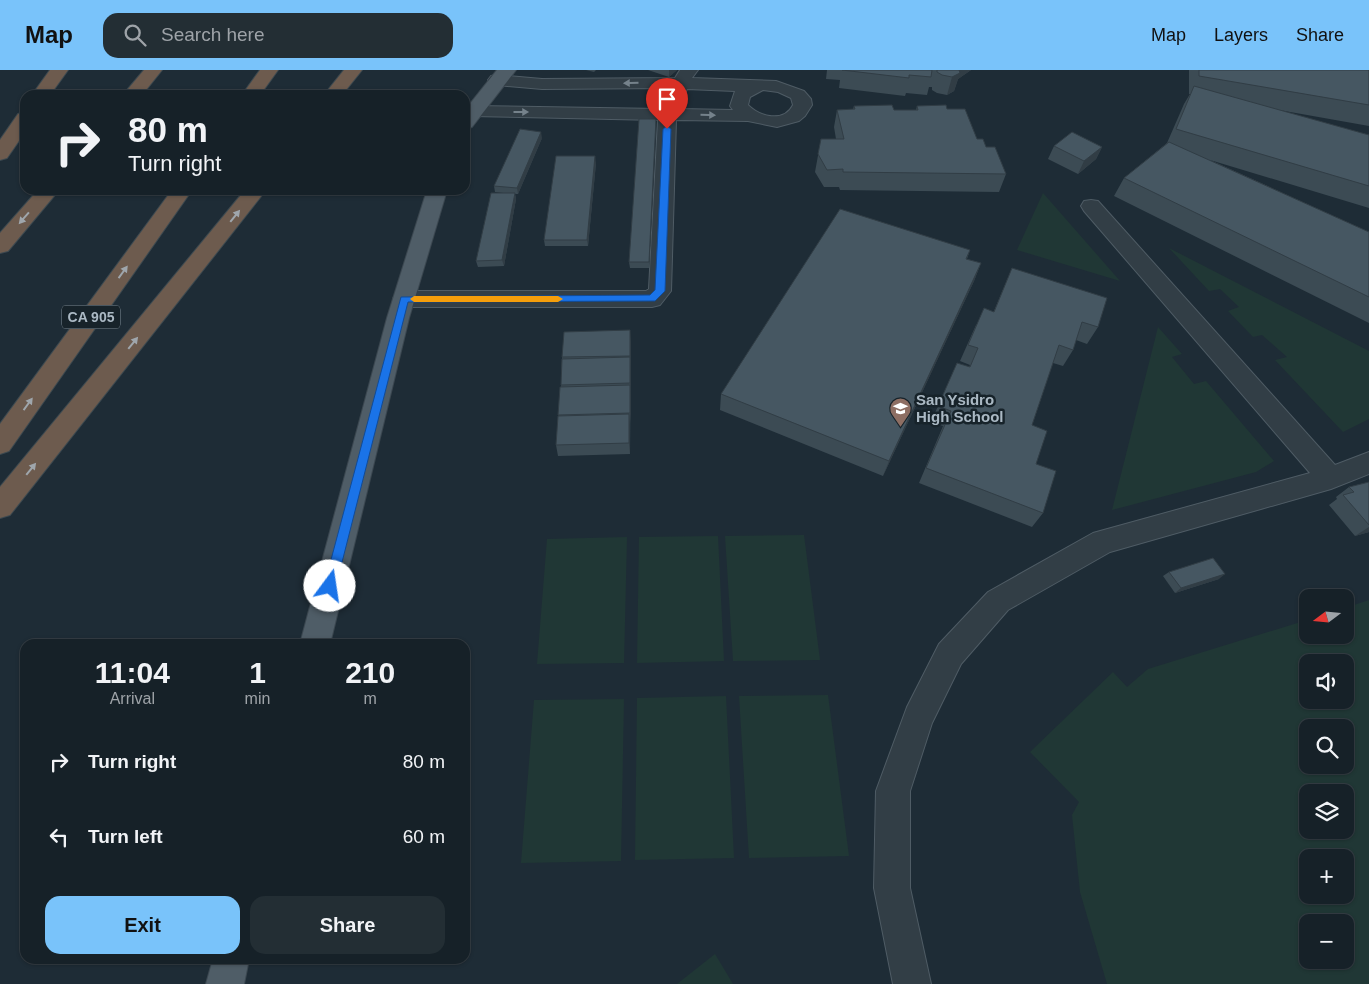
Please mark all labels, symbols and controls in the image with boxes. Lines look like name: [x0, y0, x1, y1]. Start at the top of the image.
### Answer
search box: [103, 13, 453, 58]
text: Map: [25, 21, 73, 48]
icon: search: [121, 21, 149, 49]
text: Search here: [161, 24, 265, 45]
text: Map: [1151, 25, 1186, 45]
text: Layers: [1214, 25, 1268, 45]
text: Share: [1296, 25, 1344, 45]
pin: [646, 78, 688, 129]
one-way arrow: [623, 79, 639, 87]
icon: arrive: [653, 85, 681, 113]
one-way arrow: [513, 108, 529, 116]
icon: right: [45, 110, 110, 175]
text: 80 m: [128, 110, 208, 149]
one-way arrow: [701, 112, 717, 120]
text: Turn right: [128, 151, 221, 176]
one-way arrow: [229, 210, 240, 223]
one-way arrow: [19, 211, 30, 224]
one-way arrow: [118, 265, 128, 279]
road number: CA 905: [62, 306, 120, 328]
one-way arrow: [127, 337, 138, 350]
place label: San Ysidro High School: [916, 391, 1004, 425]
school or university icon: San Ysidro High School: [888, 396, 912, 427]
one-way arrow: [23, 398, 34, 411]
one-way arrow: [25, 463, 36, 476]
position arrow: [303, 559, 355, 611]
north arrow: [1299, 589, 1354, 644]
map controls: [1299, 589, 1354, 969]
button: sound: [1299, 654, 1354, 709]
text: 11:04: [95, 656, 170, 689]
text: 1: [249, 656, 266, 689]
text: 210: [345, 656, 395, 689]
text: Arrival: [110, 690, 155, 707]
text: min: [245, 690, 270, 707]
text: m: [364, 690, 377, 707]
button: search: [1299, 719, 1354, 774]
icon: right: [45, 748, 73, 776]
text: Turn right: [88, 751, 176, 772]
text: 80 m: [403, 751, 445, 772]
button: layers: [1299, 784, 1354, 839]
icon: left: [45, 823, 73, 851]
text: Turn left: [88, 826, 163, 847]
text: 60 m: [403, 826, 445, 847]
button: +: [1299, 849, 1354, 904]
button: Exit: [45, 896, 240, 954]
button: Share: [250, 896, 445, 954]
button: −: [1299, 914, 1354, 969]

